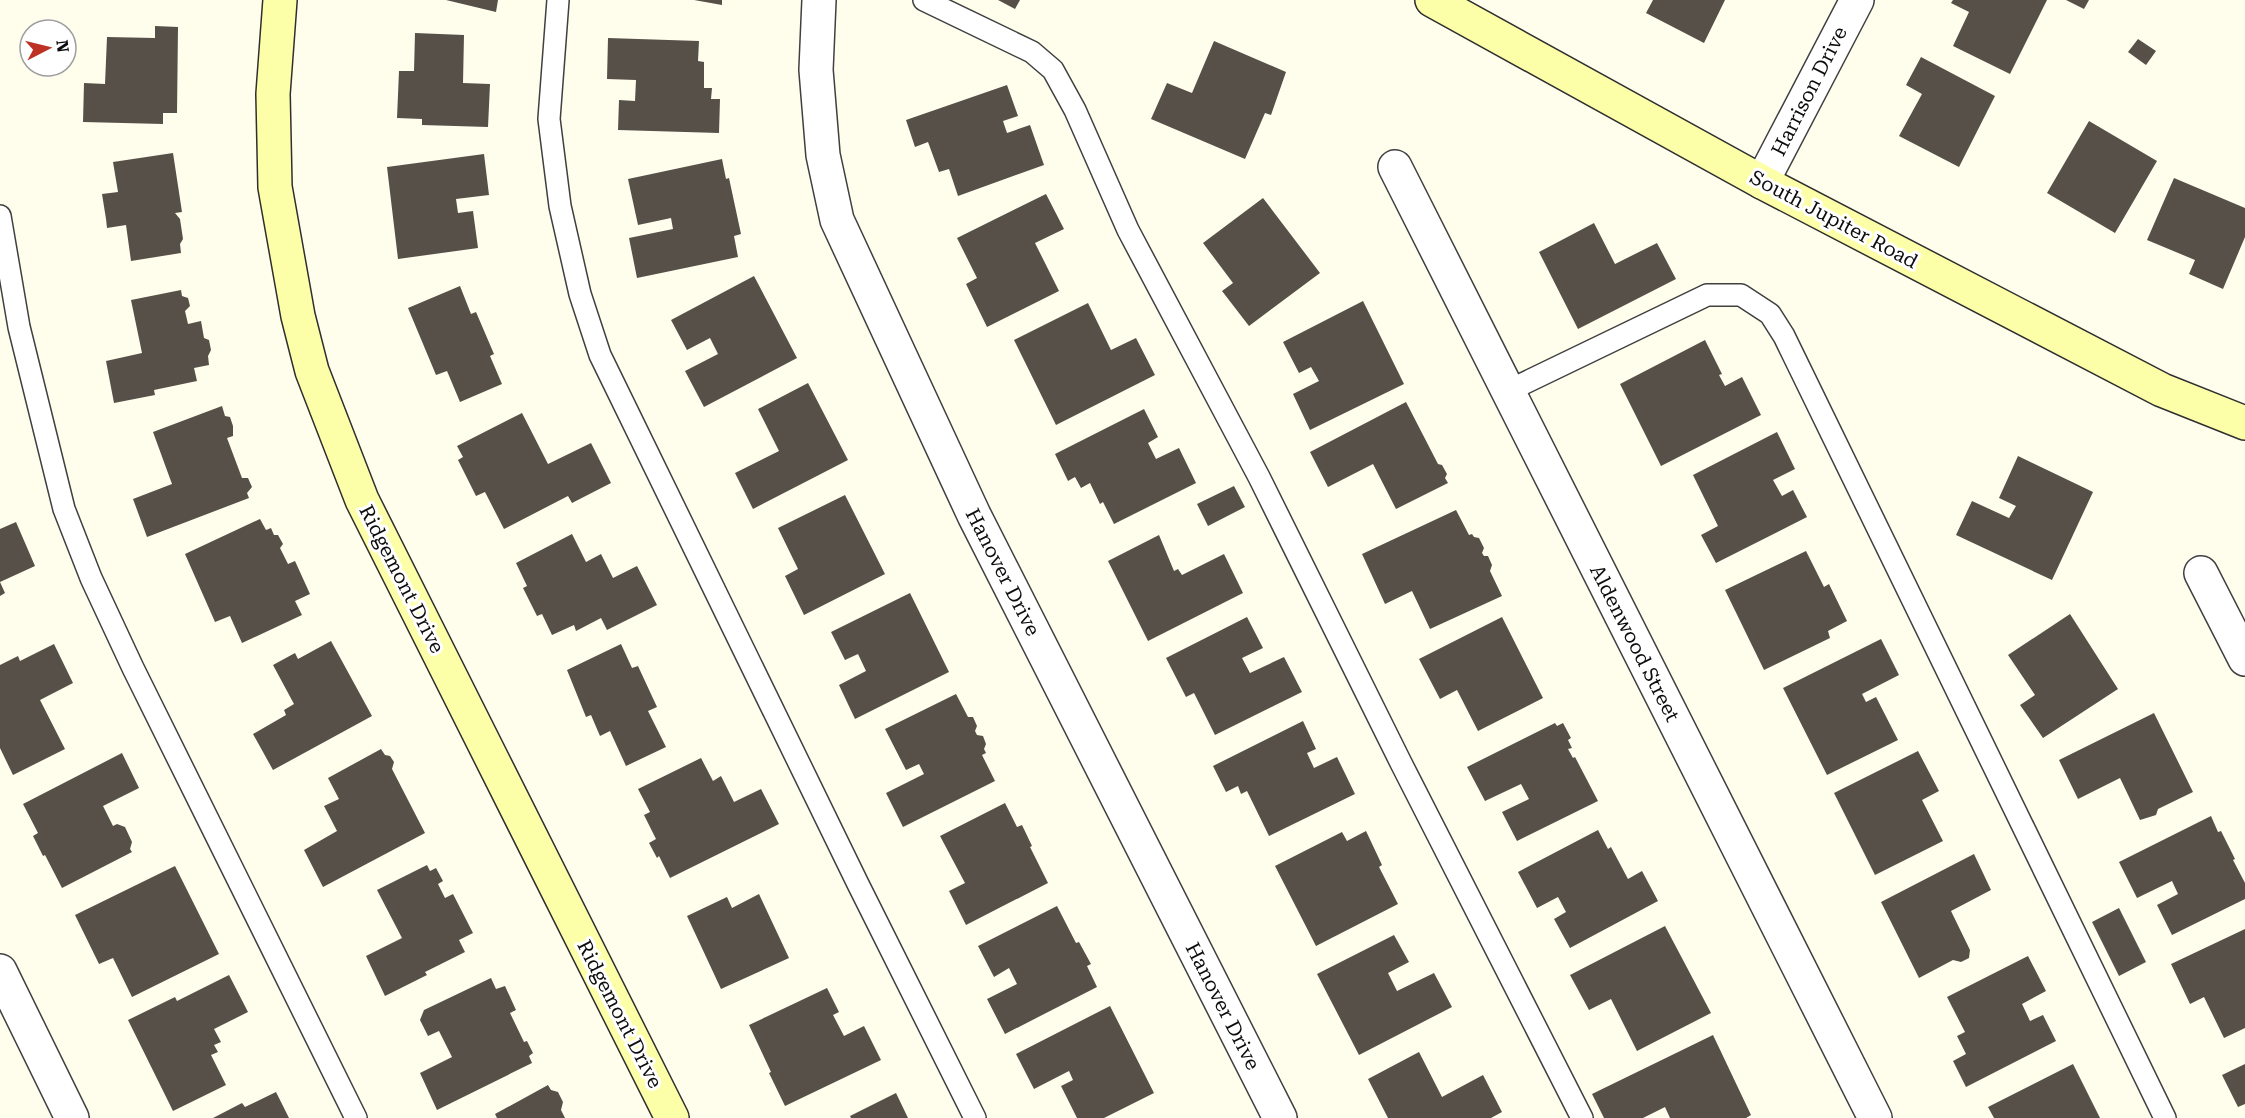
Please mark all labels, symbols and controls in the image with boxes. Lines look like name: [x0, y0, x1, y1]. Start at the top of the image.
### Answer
north arrow: [18, 18, 78, 78]
street label: Harrison Drive: [1766, 22, 1852, 160]
text: N: [52, 39, 73, 54]
street label: South Jupiter Road: [1746, 165, 1922, 273]
street label: Ridgemont Drive: [354, 501, 450, 657]
street label: Hanover Drive: [961, 504, 1045, 640]
street label: Aldenwood Street: [1585, 561, 1685, 726]
street label: Ridgemont Drive: [572, 936, 668, 1092]
street label: Hanover Drive: [1181, 938, 1265, 1074]

